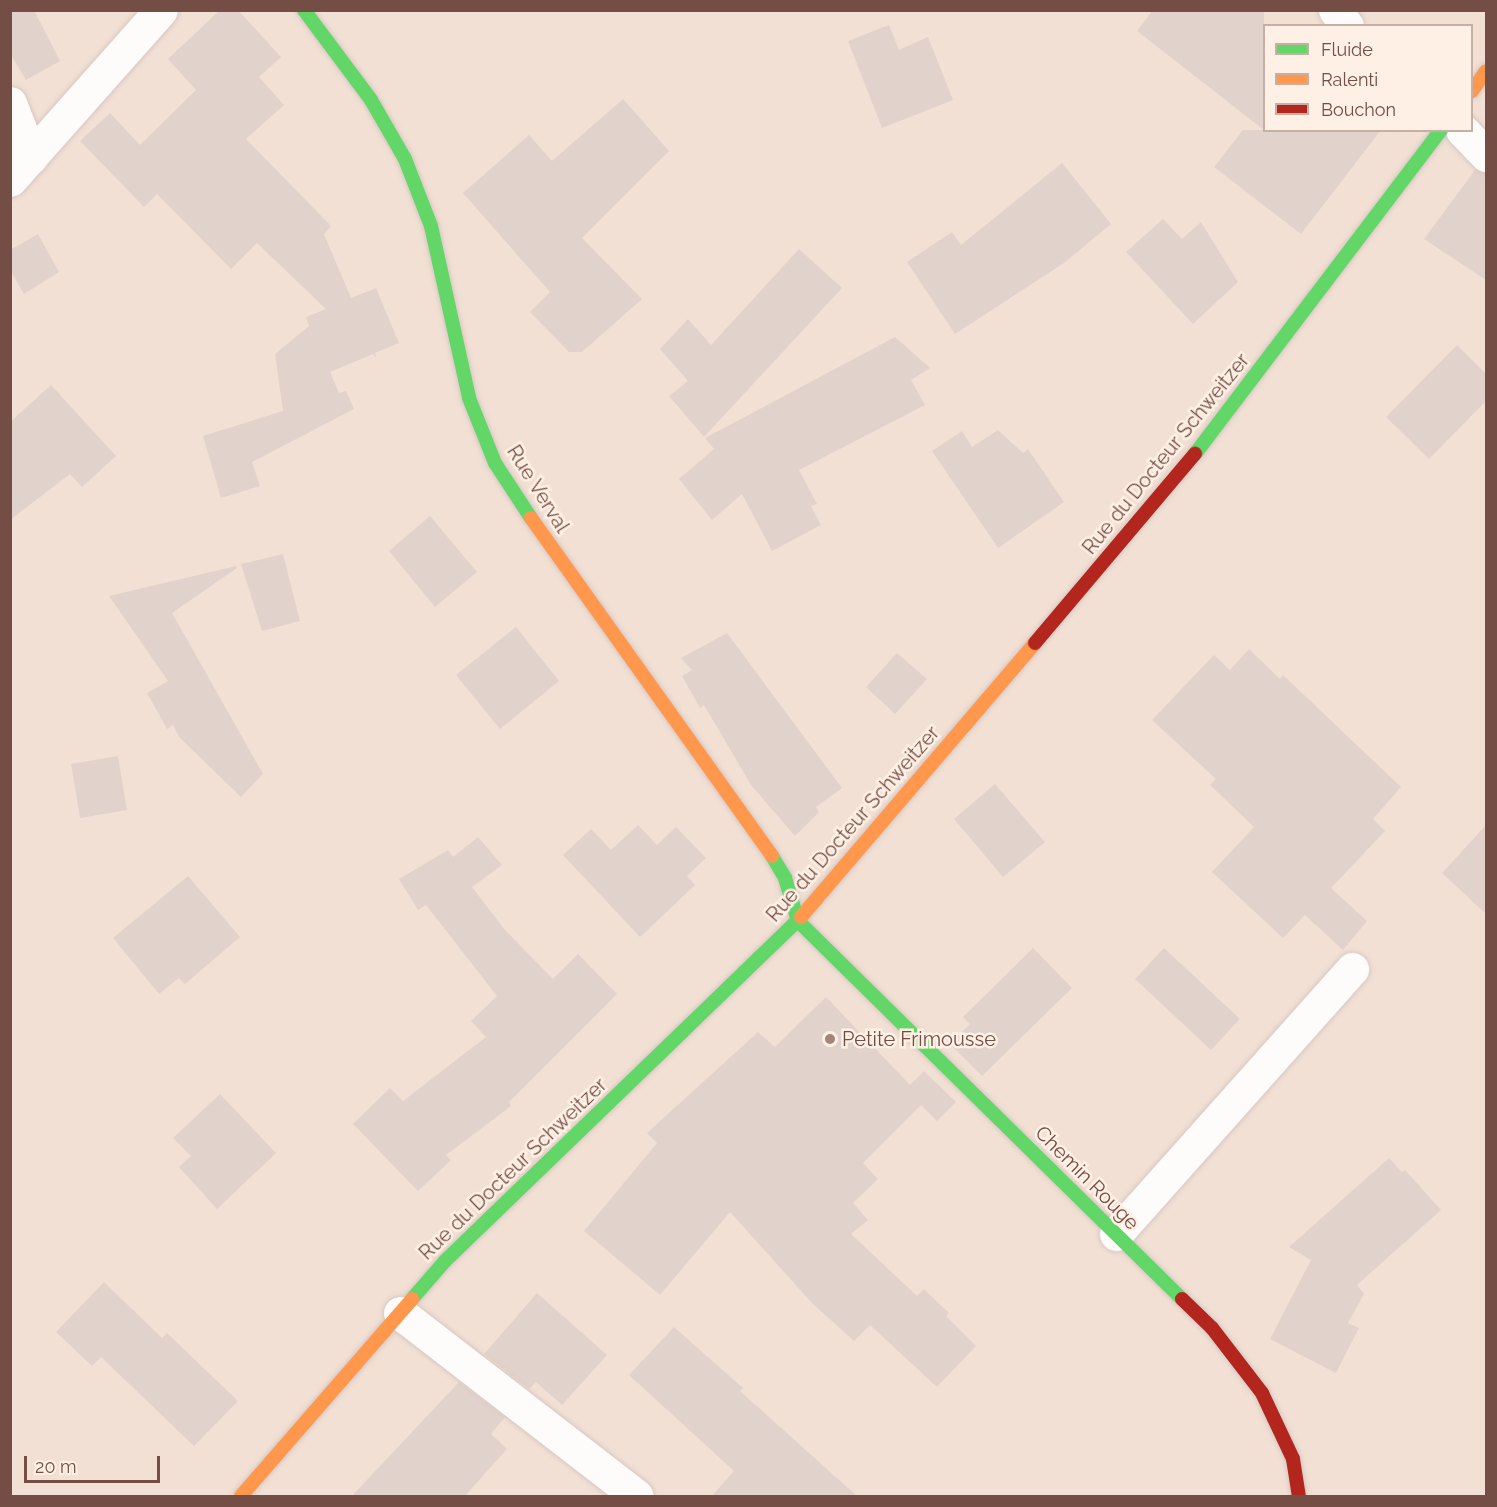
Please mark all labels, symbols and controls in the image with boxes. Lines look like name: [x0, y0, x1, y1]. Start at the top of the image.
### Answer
legend: [1263, 24, 1473, 132]
text: Fluide: [1321, 39, 1373, 60]
text: Ralenti: [1321, 69, 1378, 90]
text: Bouchon: [1321, 99, 1396, 120]
street label: Rue du Docteur Schweitzer: [1077, 348, 1255, 560]
street label: Rue Verval: [501, 441, 575, 537]
street label: Rue du Docteur Schweitzer: [761, 721, 945, 927]
place label: Petite Frimousse: [842, 1027, 996, 1051]
marker: Petite Frimousse: [823, 1032, 837, 1046]
street label: Rue du Docteur Schweitzer: [414, 1073, 612, 1265]
street label: Chemin Rouge: [1030, 1121, 1144, 1235]
scale bar: [27, 1444, 164, 1482]
text: 20 m: [35, 1456, 77, 1477]

